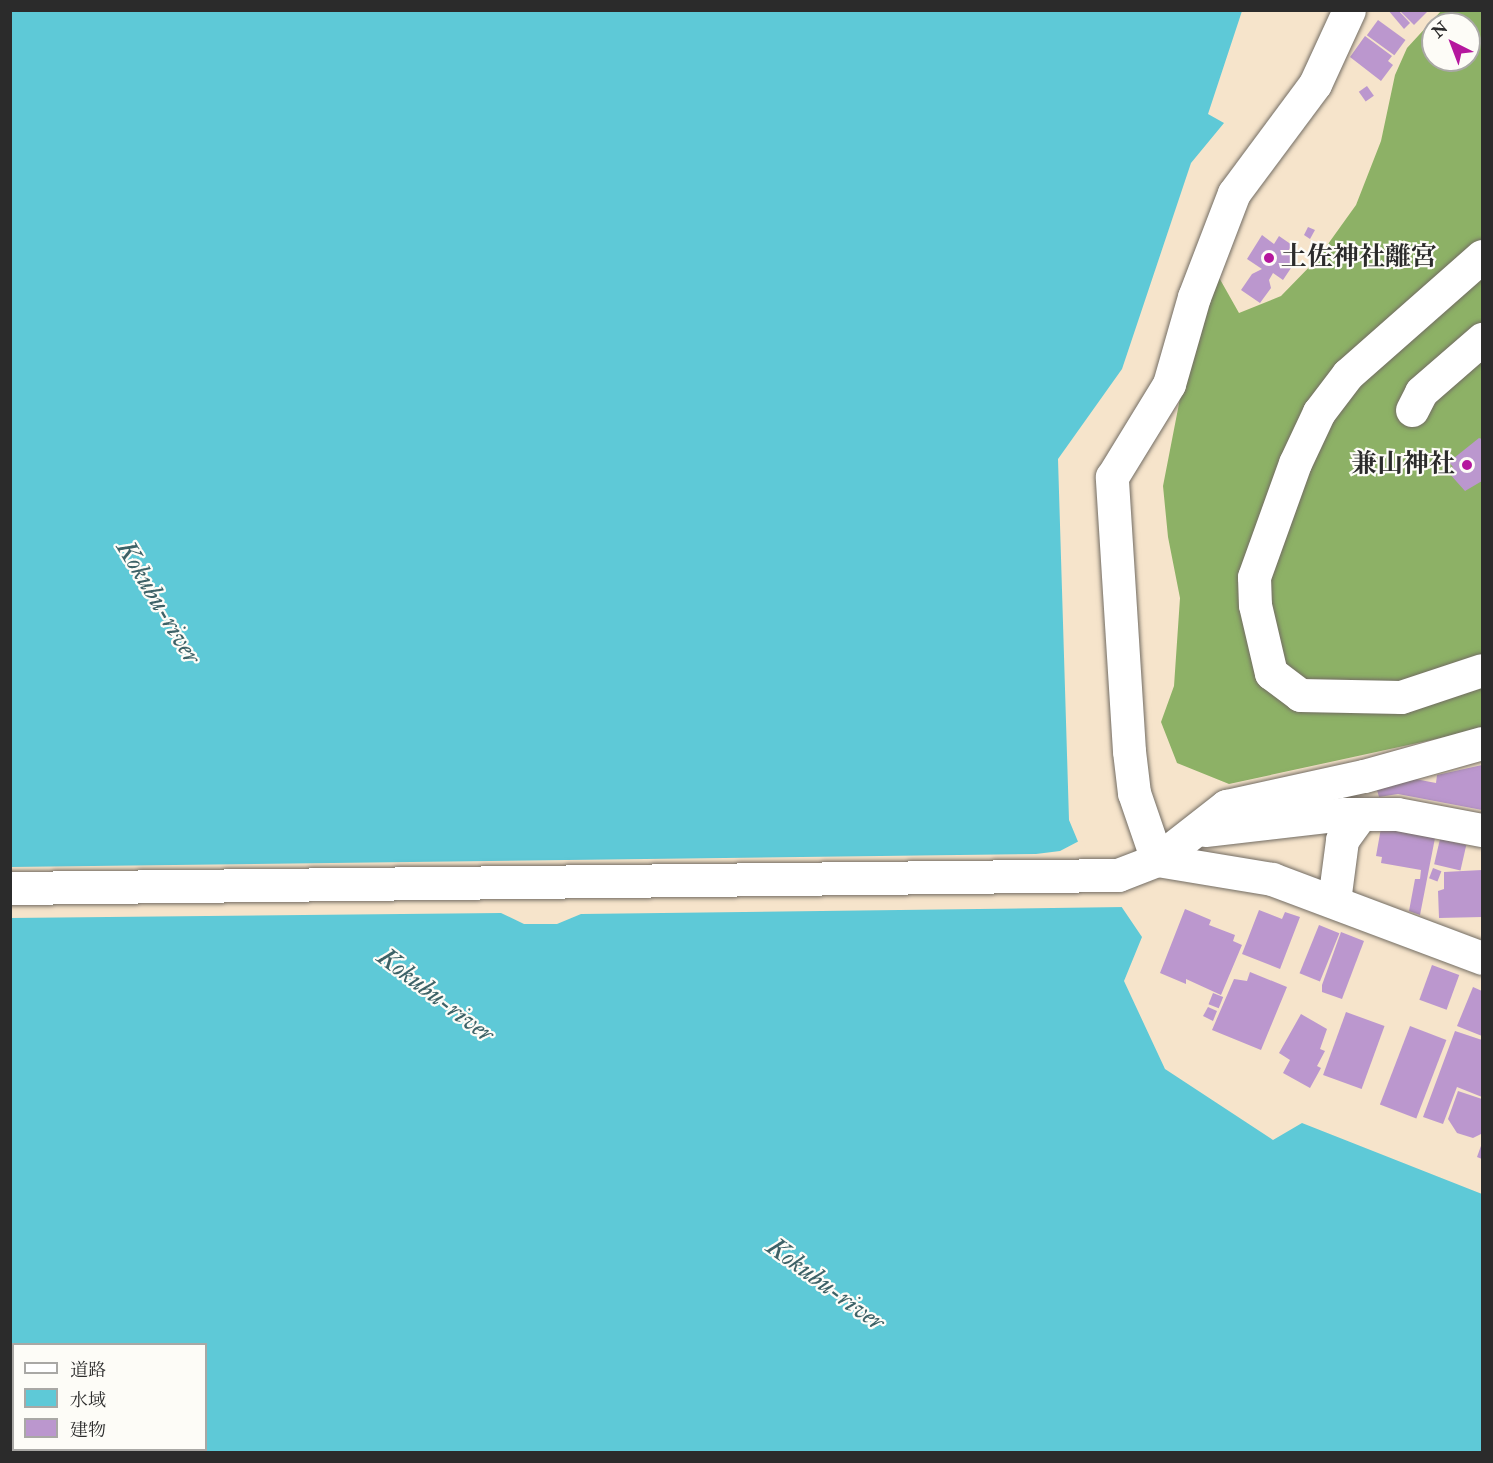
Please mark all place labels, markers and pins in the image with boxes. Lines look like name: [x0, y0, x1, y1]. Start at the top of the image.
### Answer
place label: 土佐神社離宮: [1281, 242, 1437, 274]
marker: 土佐神社離宮: [1262, 251, 1276, 265]
place label: 兼山神社: [1351, 449, 1455, 481]
marker: 兼山神社: [1460, 458, 1474, 472]

